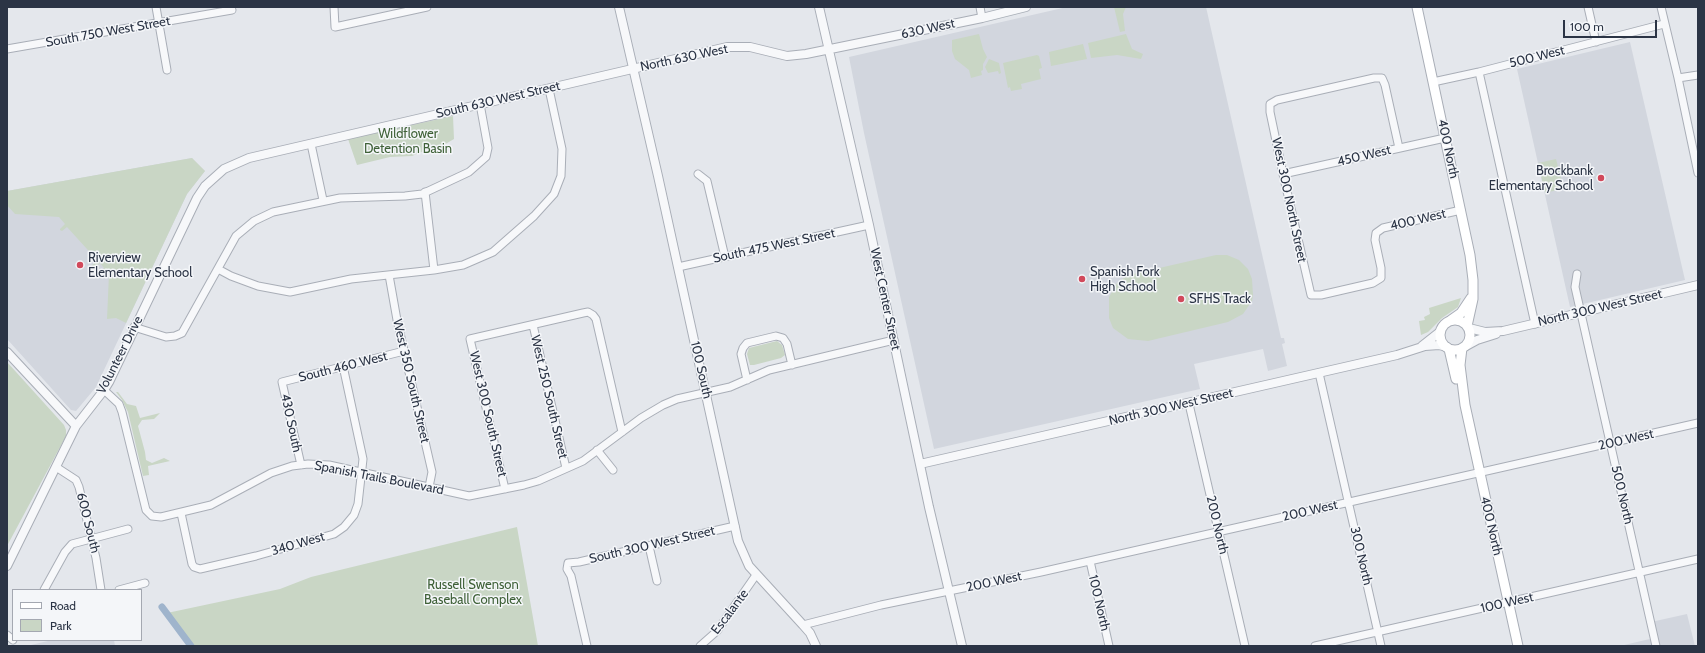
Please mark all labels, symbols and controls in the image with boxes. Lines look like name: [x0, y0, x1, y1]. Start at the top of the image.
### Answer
scale bar: [1565, 12, 1659, 38]
street label: South 750 West Street: [45, 13, 171, 51]
street label: 630 West: [900, 16, 956, 42]
text: 100 m: [1570, 19, 1604, 34]
street label: North 630 West: [639, 41, 729, 75]
street label: 500 West: [1508, 43, 1566, 71]
street label: South 630 West Street: [434, 78, 562, 122]
street label: 400 North: [1434, 118, 1462, 180]
park label: Wildflower Detention Basin: [364, 126, 452, 157]
street label: West 300 North Street: [1268, 136, 1310, 264]
street label: 450 West: [1336, 142, 1392, 170]
place label: Brockbank Elementary School: [1489, 163, 1593, 194]
marker: Brockbank Elementary School: [1596, 173, 1606, 183]
street label: 400 West: [1389, 206, 1447, 234]
street label: South 475 West Street: [712, 225, 836, 267]
street label: West Center Street: [867, 246, 903, 352]
place label: Riverview Elementary School: [88, 250, 192, 281]
marker: Riverview Elementary School: [75, 260, 85, 270]
place label: Spanish Fork High School: [1090, 264, 1160, 295]
marker: Spanish Fork High School: [1077, 274, 1087, 284]
street label: North 300 West Street: [1536, 286, 1664, 330]
place label: SFHS Track: [1189, 291, 1251, 307]
marker: SFHS Track: [1176, 294, 1186, 304]
street label: Volunteer Drive: [94, 314, 146, 396]
street label: West 350 South Street: [389, 318, 433, 444]
street label: West 250 South Street: [527, 334, 571, 460]
street label: 100 South: [687, 340, 715, 400]
street label: South 460 West: [297, 348, 389, 386]
street label: West 300 South Street: [466, 350, 510, 478]
street label: North 300 West Street: [1107, 385, 1235, 429]
street label: 430 South: [277, 392, 305, 454]
street label: 200 West: [1597, 426, 1655, 454]
street label: Spanish Trails Boulevard: [313, 458, 445, 498]
street label: 500 North: [1608, 464, 1636, 526]
street label: 600 South: [73, 491, 103, 555]
street label: 200 North: [1203, 494, 1231, 556]
street label: 400 North: [1477, 495, 1505, 557]
street label: 200 West: [1281, 497, 1339, 525]
street label: South 300 West Street: [588, 523, 716, 567]
street label: 300 North: [1347, 525, 1375, 587]
street label: 340 West: [270, 529, 326, 559]
street label: 200 West: [965, 569, 1023, 595]
street label: 100 North: [1085, 573, 1113, 633]
park label: Russell Swenson Baseball Complex: [424, 577, 522, 608]
street label: Escalante: [708, 586, 752, 638]
legend: [12, 589, 142, 641]
street label: 100 West: [1479, 589, 1535, 617]
text: Road: [50, 598, 76, 613]
text: Park: [50, 618, 72, 633]

